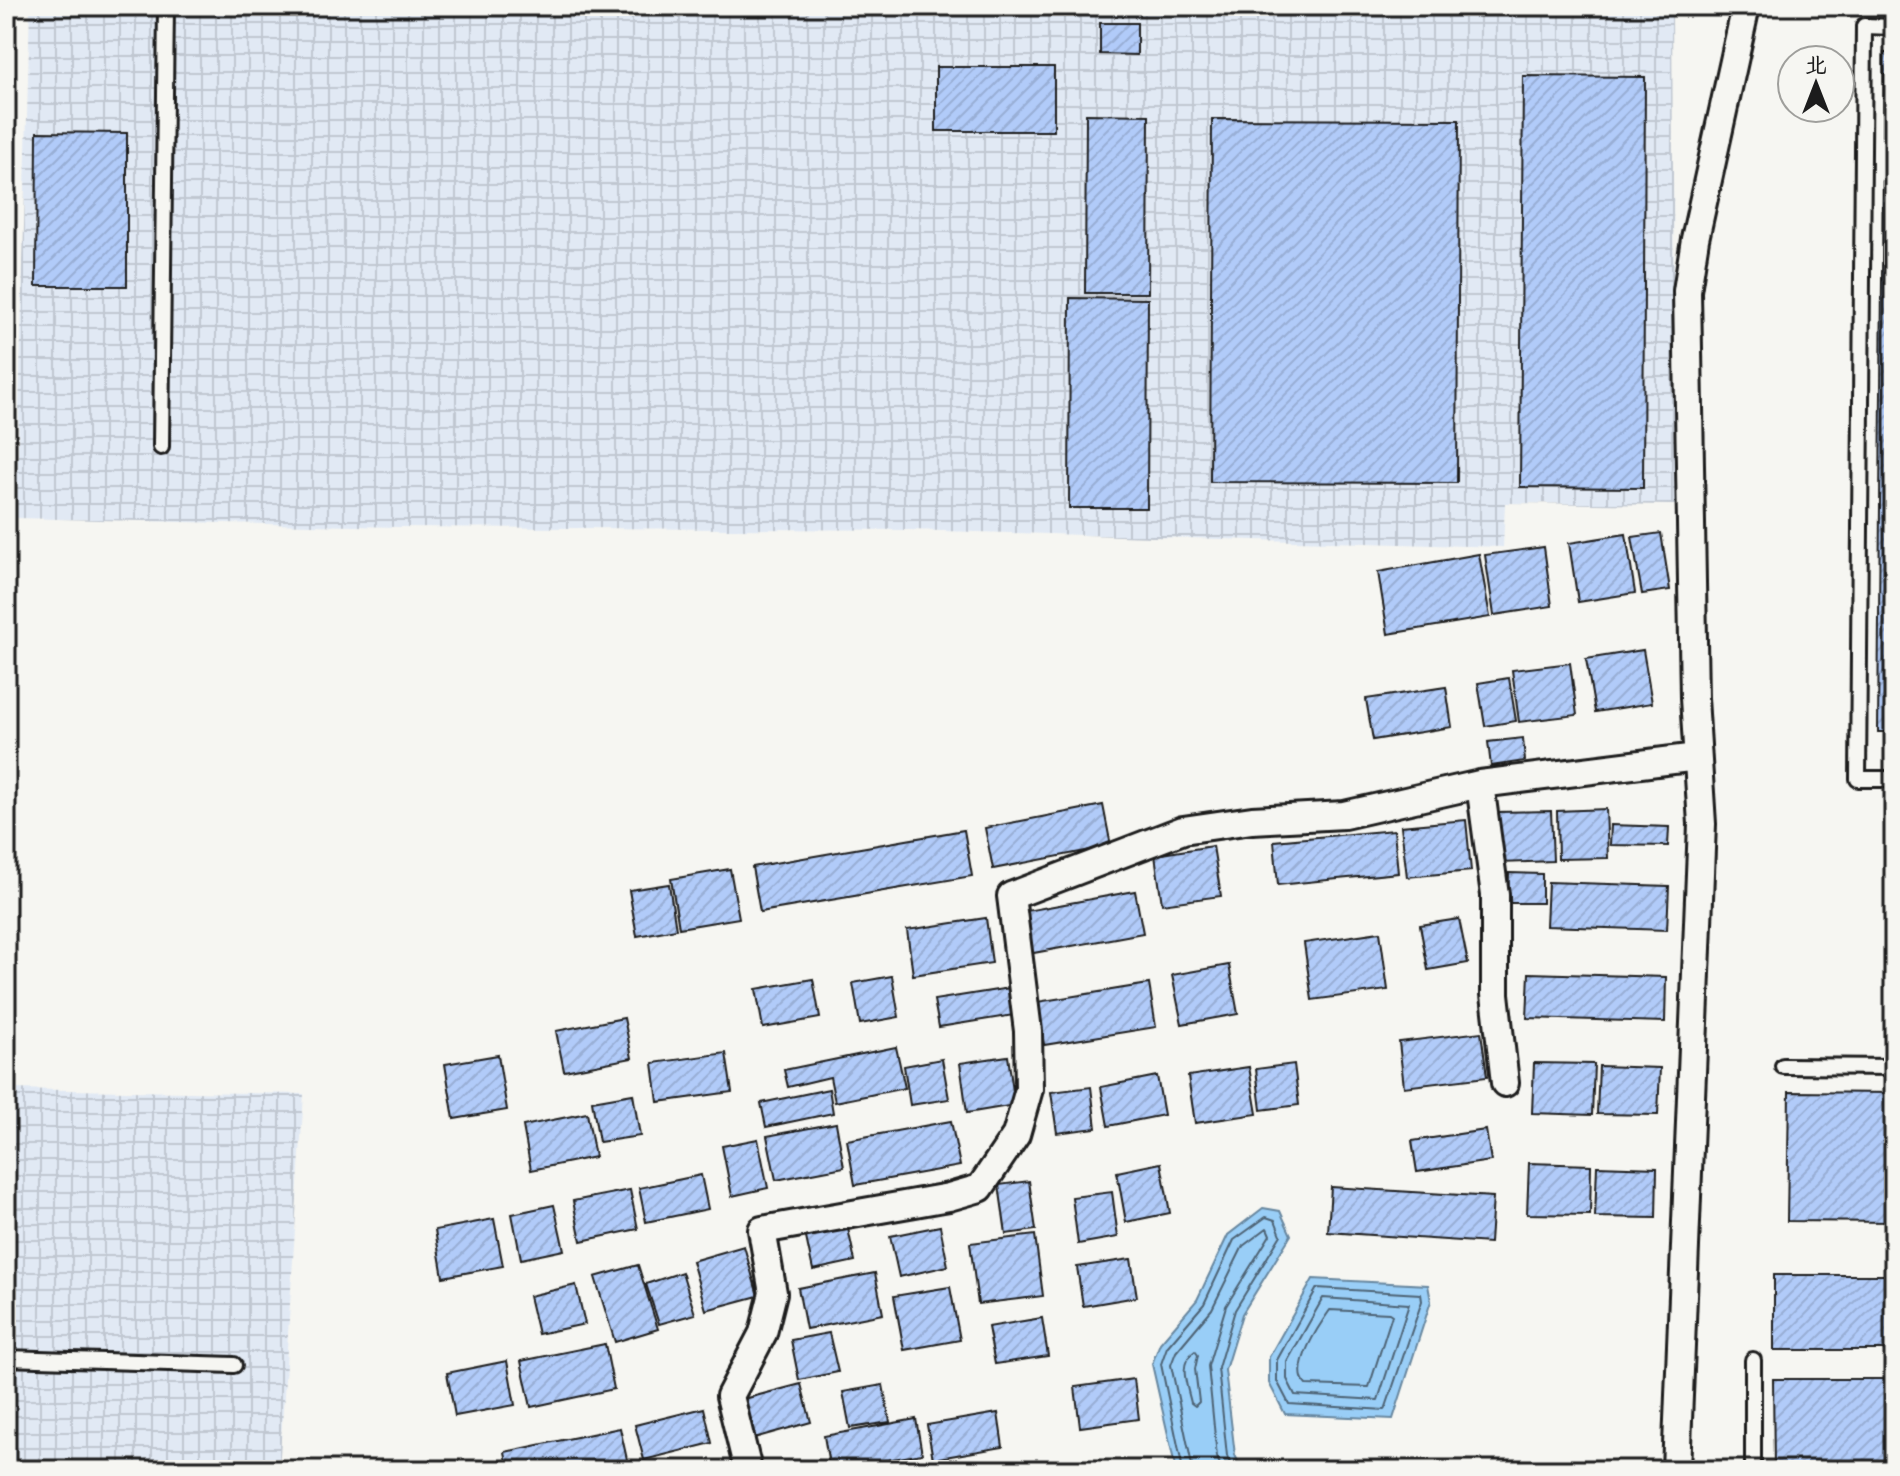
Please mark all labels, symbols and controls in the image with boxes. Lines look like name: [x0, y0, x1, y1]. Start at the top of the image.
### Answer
north arrow: [1776, 44, 1856, 124]
text: 北: [1805, 49, 1827, 79]

